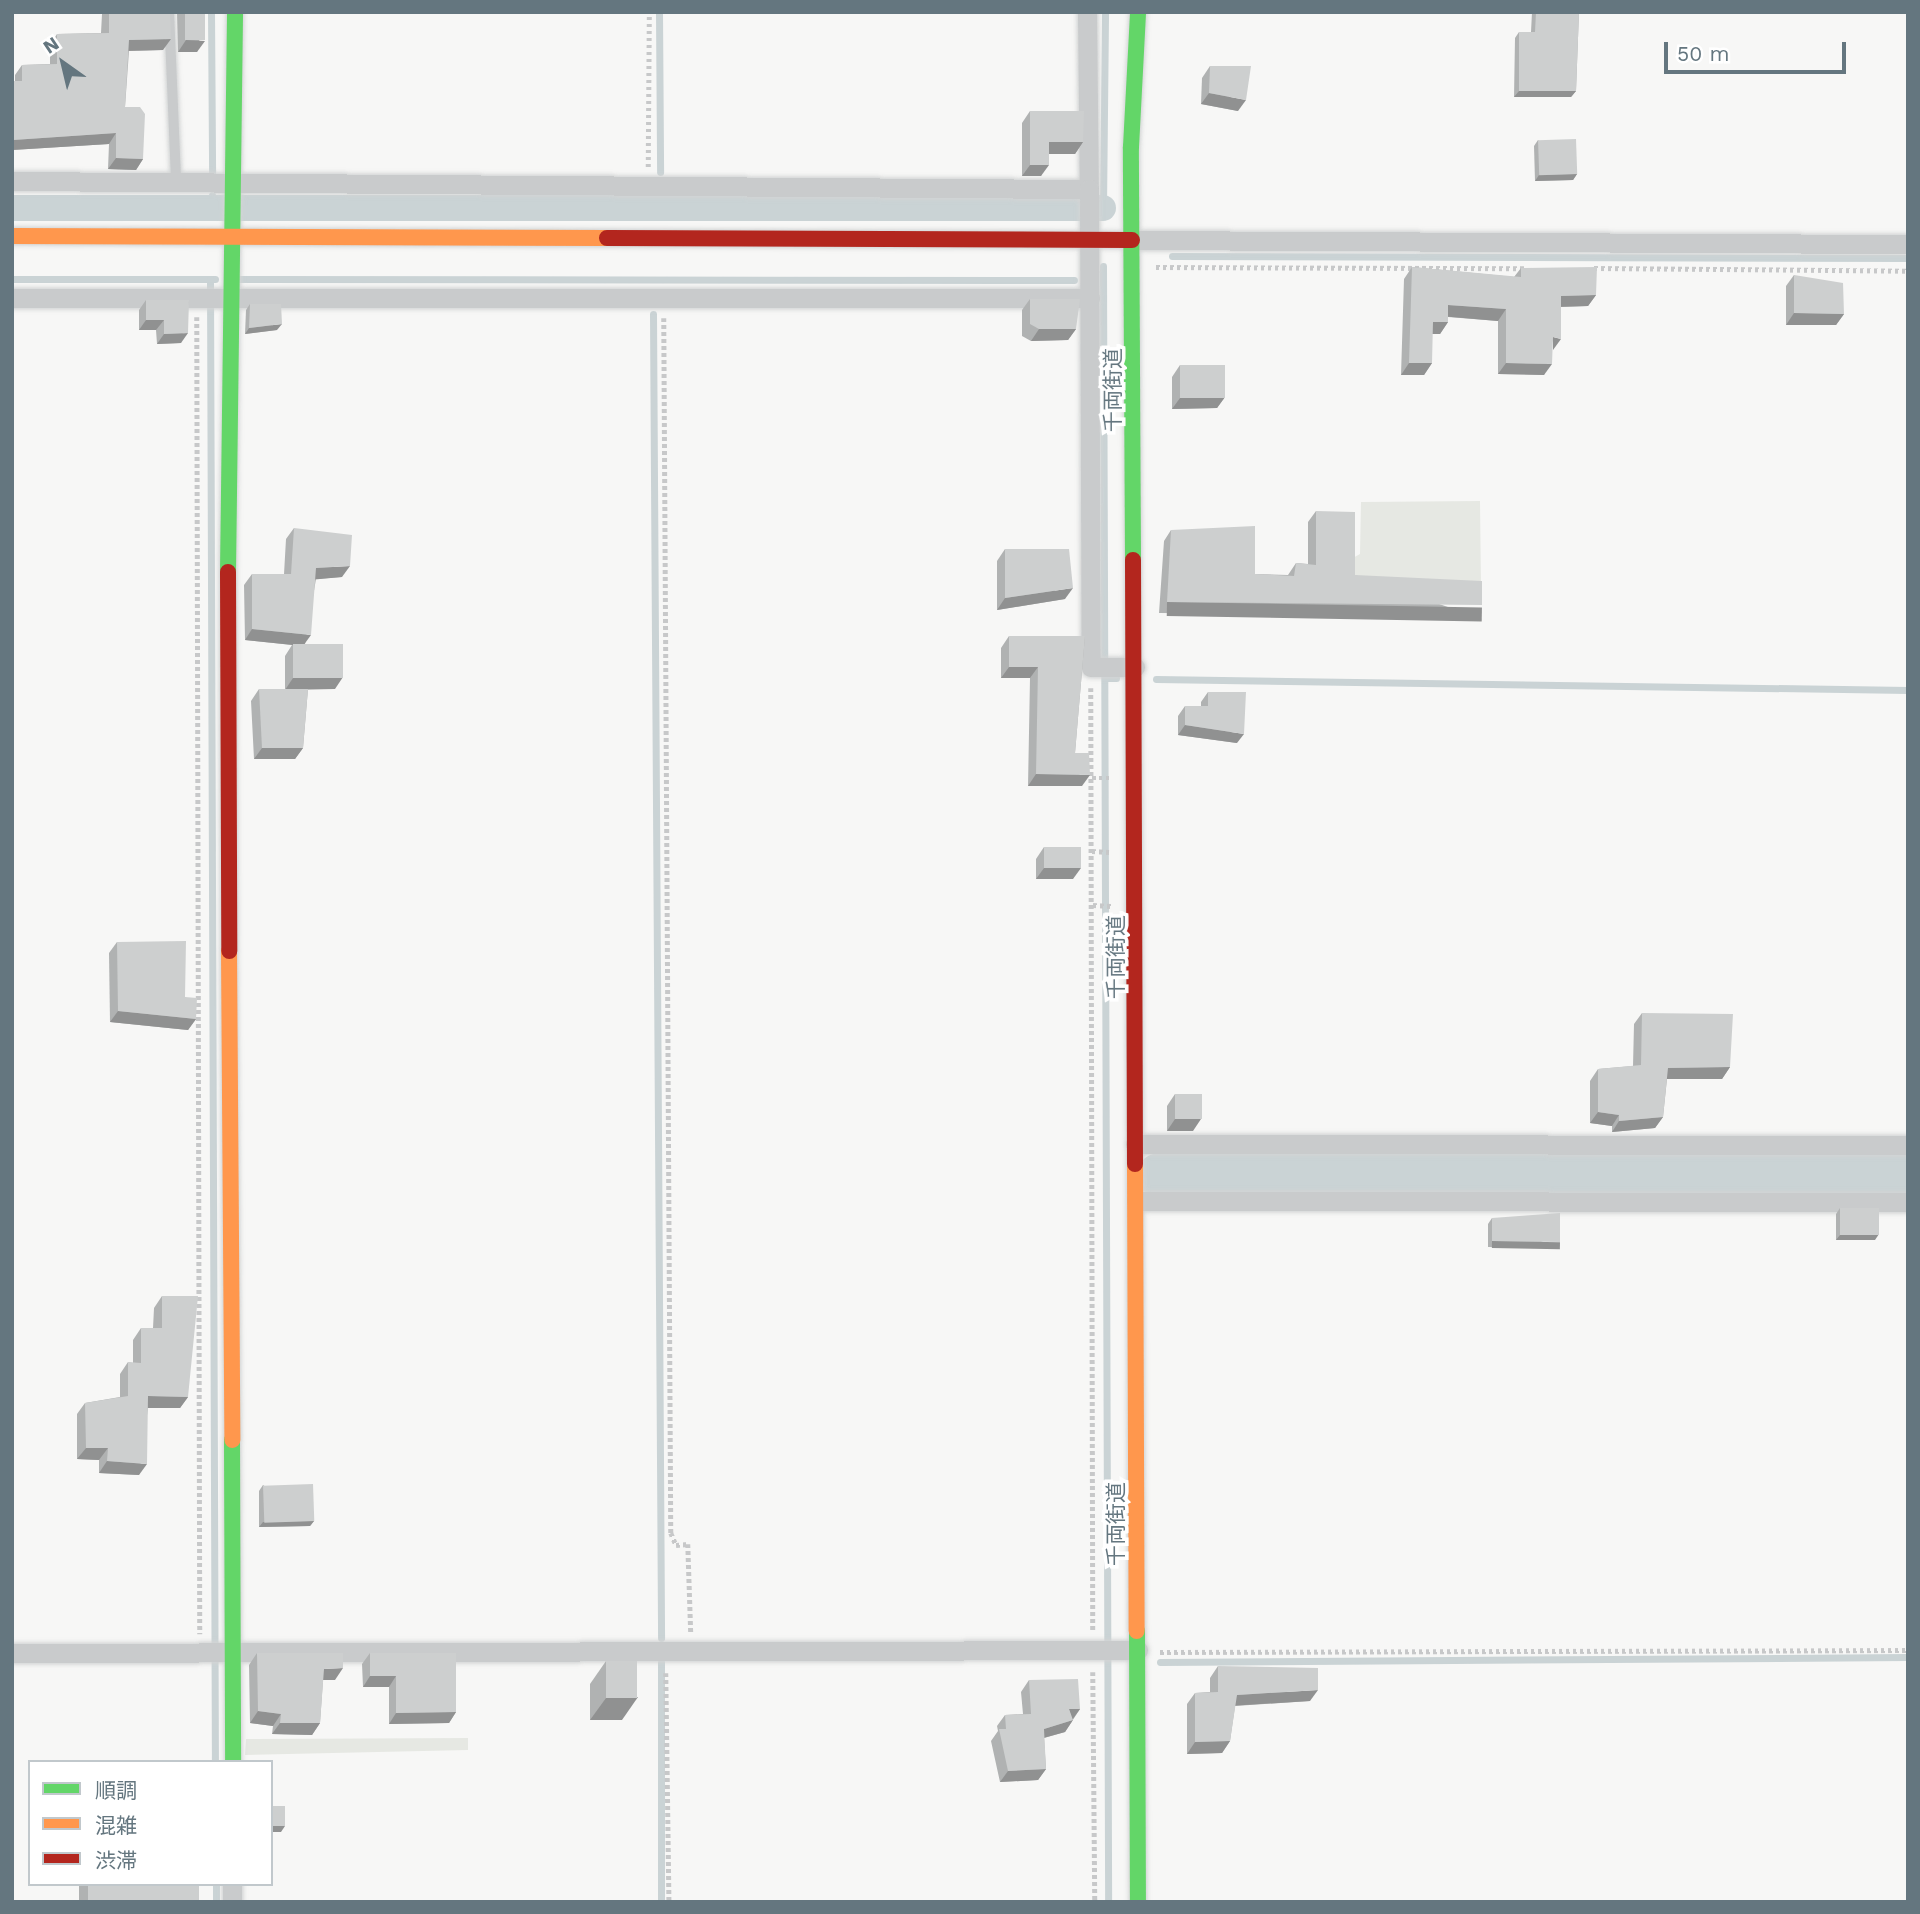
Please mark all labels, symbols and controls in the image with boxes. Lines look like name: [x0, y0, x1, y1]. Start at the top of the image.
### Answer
north arrow: [28, 28, 98, 98]
scale bar: [1668, 28, 1850, 72]
text: N: [39, 32, 63, 59]
text: 50 m: [1677, 41, 1729, 66]
street label: 千両街道: [1100, 348, 1126, 432]
street label: 千両街道: [1103, 915, 1129, 999]
street label: 千両街道: [1103, 1482, 1129, 1566]
legend: [28, 1760, 273, 1886]
text: 順調: [95, 1778, 137, 1803]
text: 混雑: [95, 1813, 137, 1838]
text: 渋滞: [95, 1848, 137, 1873]

